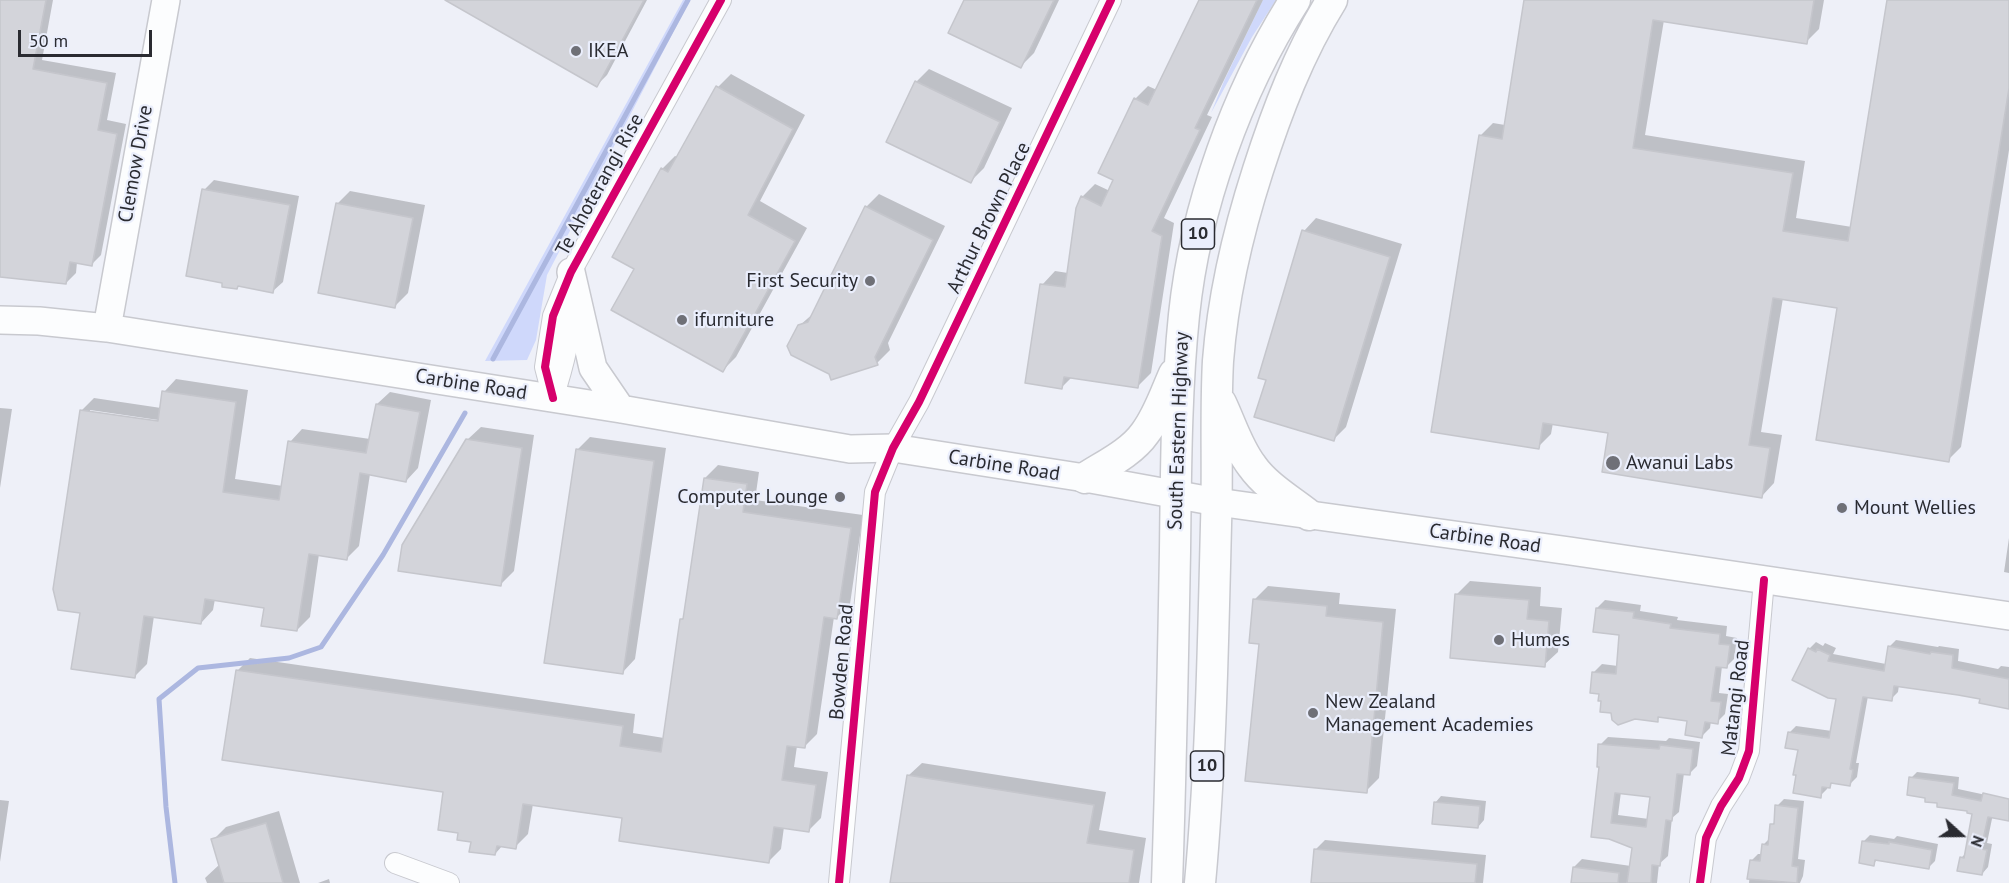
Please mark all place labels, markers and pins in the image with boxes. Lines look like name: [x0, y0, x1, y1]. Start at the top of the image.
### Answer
place label: IKEA: [588, 39, 628, 63]
marker: IKEA: [569, 44, 583, 58]
place label: First Security: [746, 269, 858, 293]
marker: First Security: [863, 274, 877, 288]
place label: ifurniture: [694, 308, 774, 332]
marker: ifurniture: [675, 313, 689, 327]
place label: Awanui Labs: [1626, 451, 1733, 475]
marker: Awanui Labs: [1604, 454, 1622, 472]
place label: Computer Lounge: [677, 485, 828, 509]
marker: Computer Lounge: [833, 490, 847, 504]
place label: Mount Wellies: [1854, 496, 1976, 520]
marker: Mount Wellies: [1835, 501, 1849, 515]
place label: Humes: [1511, 628, 1570, 652]
marker: Humes: [1492, 633, 1506, 647]
place label: New Zealand Management Academies: [1325, 690, 1533, 737]
marker: New Zealand Management Academies: [1306, 706, 1320, 720]

